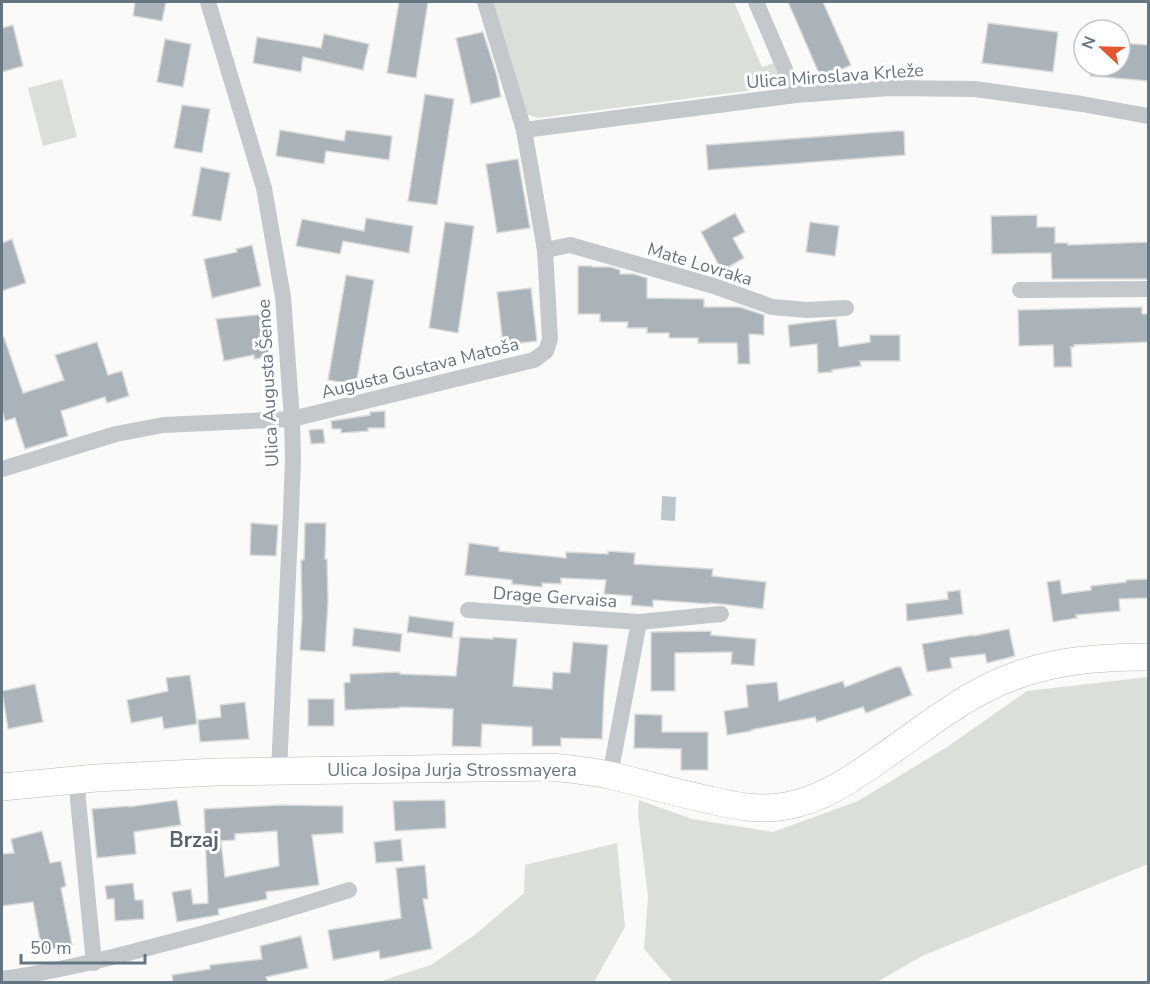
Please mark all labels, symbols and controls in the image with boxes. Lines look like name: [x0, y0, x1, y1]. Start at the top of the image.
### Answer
north arrow: [1072, 18, 1132, 78]
text: N: [1077, 33, 1101, 52]
street label: Ulica Miroslava Krleže: [745, 58, 925, 94]
street label: Mate Lovraka: [645, 237, 755, 291]
street label: Ulica Augusta Šenoe: [252, 298, 284, 468]
street label: Augusta Gustava Matoša: [319, 332, 521, 404]
street label: Drage Gervaisa: [492, 581, 618, 613]
street label: Ulica Josipa Jurja Strossmayera: [327, 758, 577, 782]
district label: Brzaj: [169, 826, 219, 854]
scale bar: [21, 927, 146, 965]
text: 50 m: [30, 936, 72, 960]

